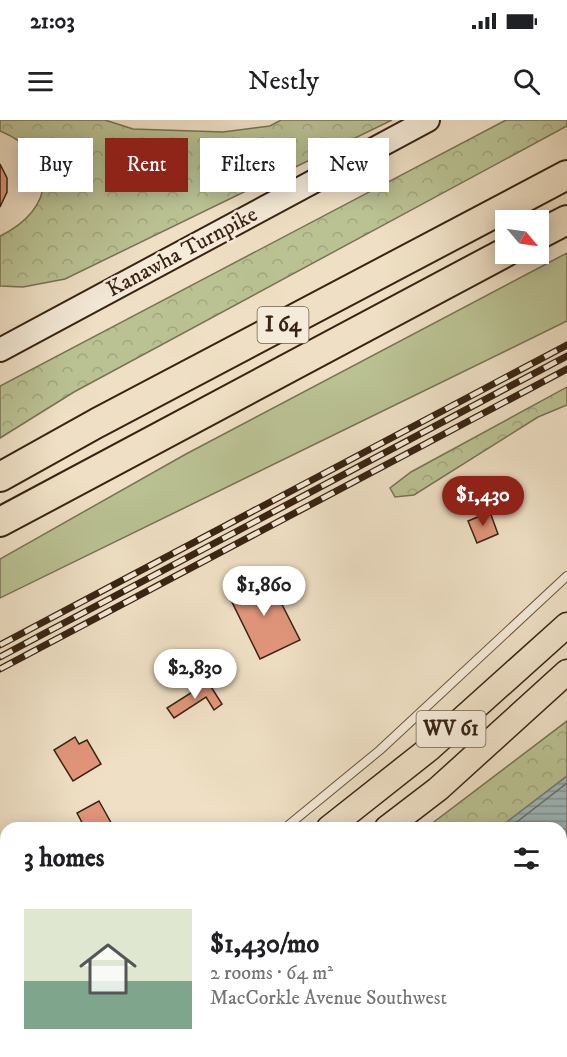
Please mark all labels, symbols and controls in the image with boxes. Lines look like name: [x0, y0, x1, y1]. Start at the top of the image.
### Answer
text: 21:03: [30, 8, 75, 35]
text: Nestly: [248, 64, 319, 98]
icon: menu: [24, 65, 57, 98]
icon: search: [510, 65, 543, 98]
chip: Buy: [18, 138, 93, 192]
chip: Rent: [105, 138, 188, 192]
chip: Filters: [200, 138, 296, 192]
chip: New: [308, 138, 389, 192]
street label: Kanawha Turnpike: [102, 201, 262, 303]
north arrow: [495, 210, 549, 264]
map controls: [495, 210, 549, 264]
road number: I 64: [258, 307, 308, 343]
pin: $1,430: [434, 476, 532, 527]
text: $1,430: [456, 483, 510, 508]
pin: $1,860: [215, 566, 313, 617]
text: $1,860: [237, 573, 291, 598]
pin: $2,830: [146, 649, 244, 700]
text: $2,830: [168, 656, 222, 681]
road number: WV 61: [416, 711, 486, 747]
text: 3 homes: [24, 842, 104, 875]
icon: filters: [510, 842, 543, 875]
text: $1,430/mo: [210, 928, 319, 961]
icon: home: [72, 933, 144, 1005]
text: 2 rooms · 64 m²: [210, 961, 333, 986]
text: MacCorkle Avenue Southwest: [210, 986, 447, 1011]

